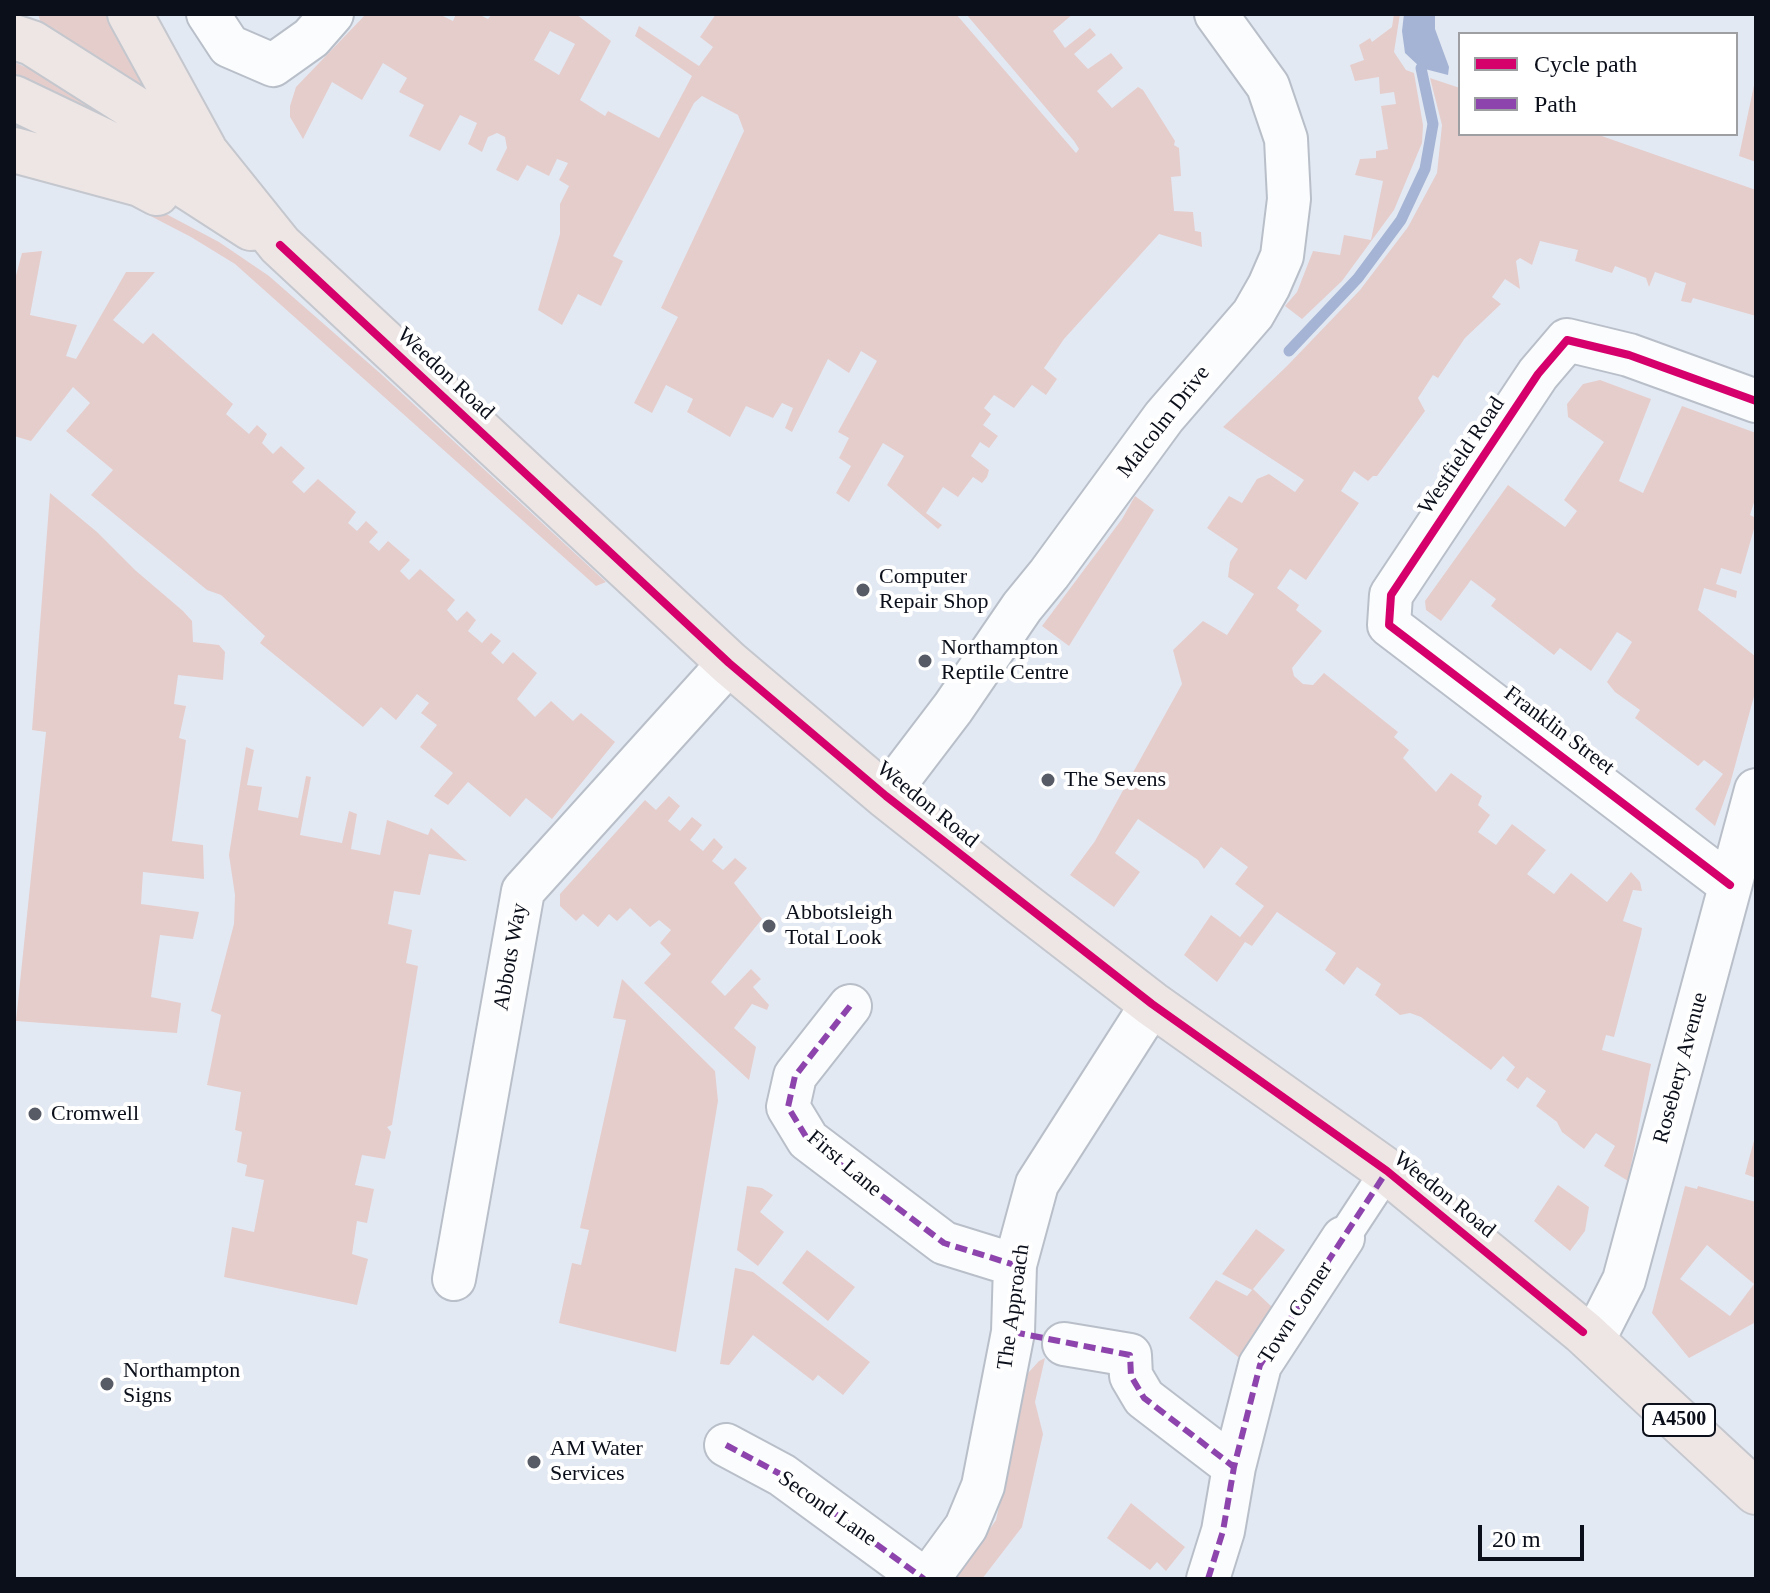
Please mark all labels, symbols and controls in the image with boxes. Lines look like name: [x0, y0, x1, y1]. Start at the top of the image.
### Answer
legend: [1458, 32, 1738, 136]
text: Cycle path: [1534, 51, 1637, 77]
text: Path: [1534, 91, 1577, 117]
street label: Weedon Road: [391, 322, 499, 426]
street label: Malcolm Drive: [1112, 361, 1216, 483]
street label: Westfield Road: [1413, 392, 1511, 520]
place label: Computer Repair Shop: [879, 564, 988, 616]
marker: Computer Repair Shop: [854, 581, 872, 599]
place label: Northampton Reptile Centre: [941, 635, 1069, 686]
marker: Northampton Reptile Centre: [916, 652, 934, 670]
street label: Franklin Street: [1499, 681, 1619, 781]
street label: Weedon Road: [871, 756, 983, 854]
place label: The Sevens: [1064, 767, 1166, 793]
marker: The Sevens: [1039, 771, 1057, 789]
place label: Abbotsleigh Total Look: [785, 900, 893, 952]
street label: Abbots Way: [489, 901, 533, 1013]
marker: Abbotsleigh Total Look: [760, 917, 778, 935]
street label: Rosebery Avenue: [1648, 990, 1714, 1146]
place label: Cromwell: [51, 1101, 139, 1127]
marker: Cromwell: [26, 1105, 44, 1123]
street label: First Lane: [801, 1125, 887, 1203]
street label: Weedon Road: [1388, 1146, 1500, 1244]
street label: The Approach: [992, 1243, 1036, 1371]
street label: Town Corner: [1253, 1257, 1339, 1369]
place label: Northampton Signs: [123, 1358, 240, 1410]
marker: Northampton Signs: [98, 1375, 116, 1393]
road number: A4500: [1643, 1404, 1715, 1436]
place label: AM Water Services: [550, 1436, 643, 1488]
marker: AM Water Services: [525, 1453, 543, 1471]
street label: Second Lane: [773, 1465, 881, 1553]
scale bar: [1482, 1509, 1588, 1559]
text: 20 m: [1492, 1526, 1541, 1552]

